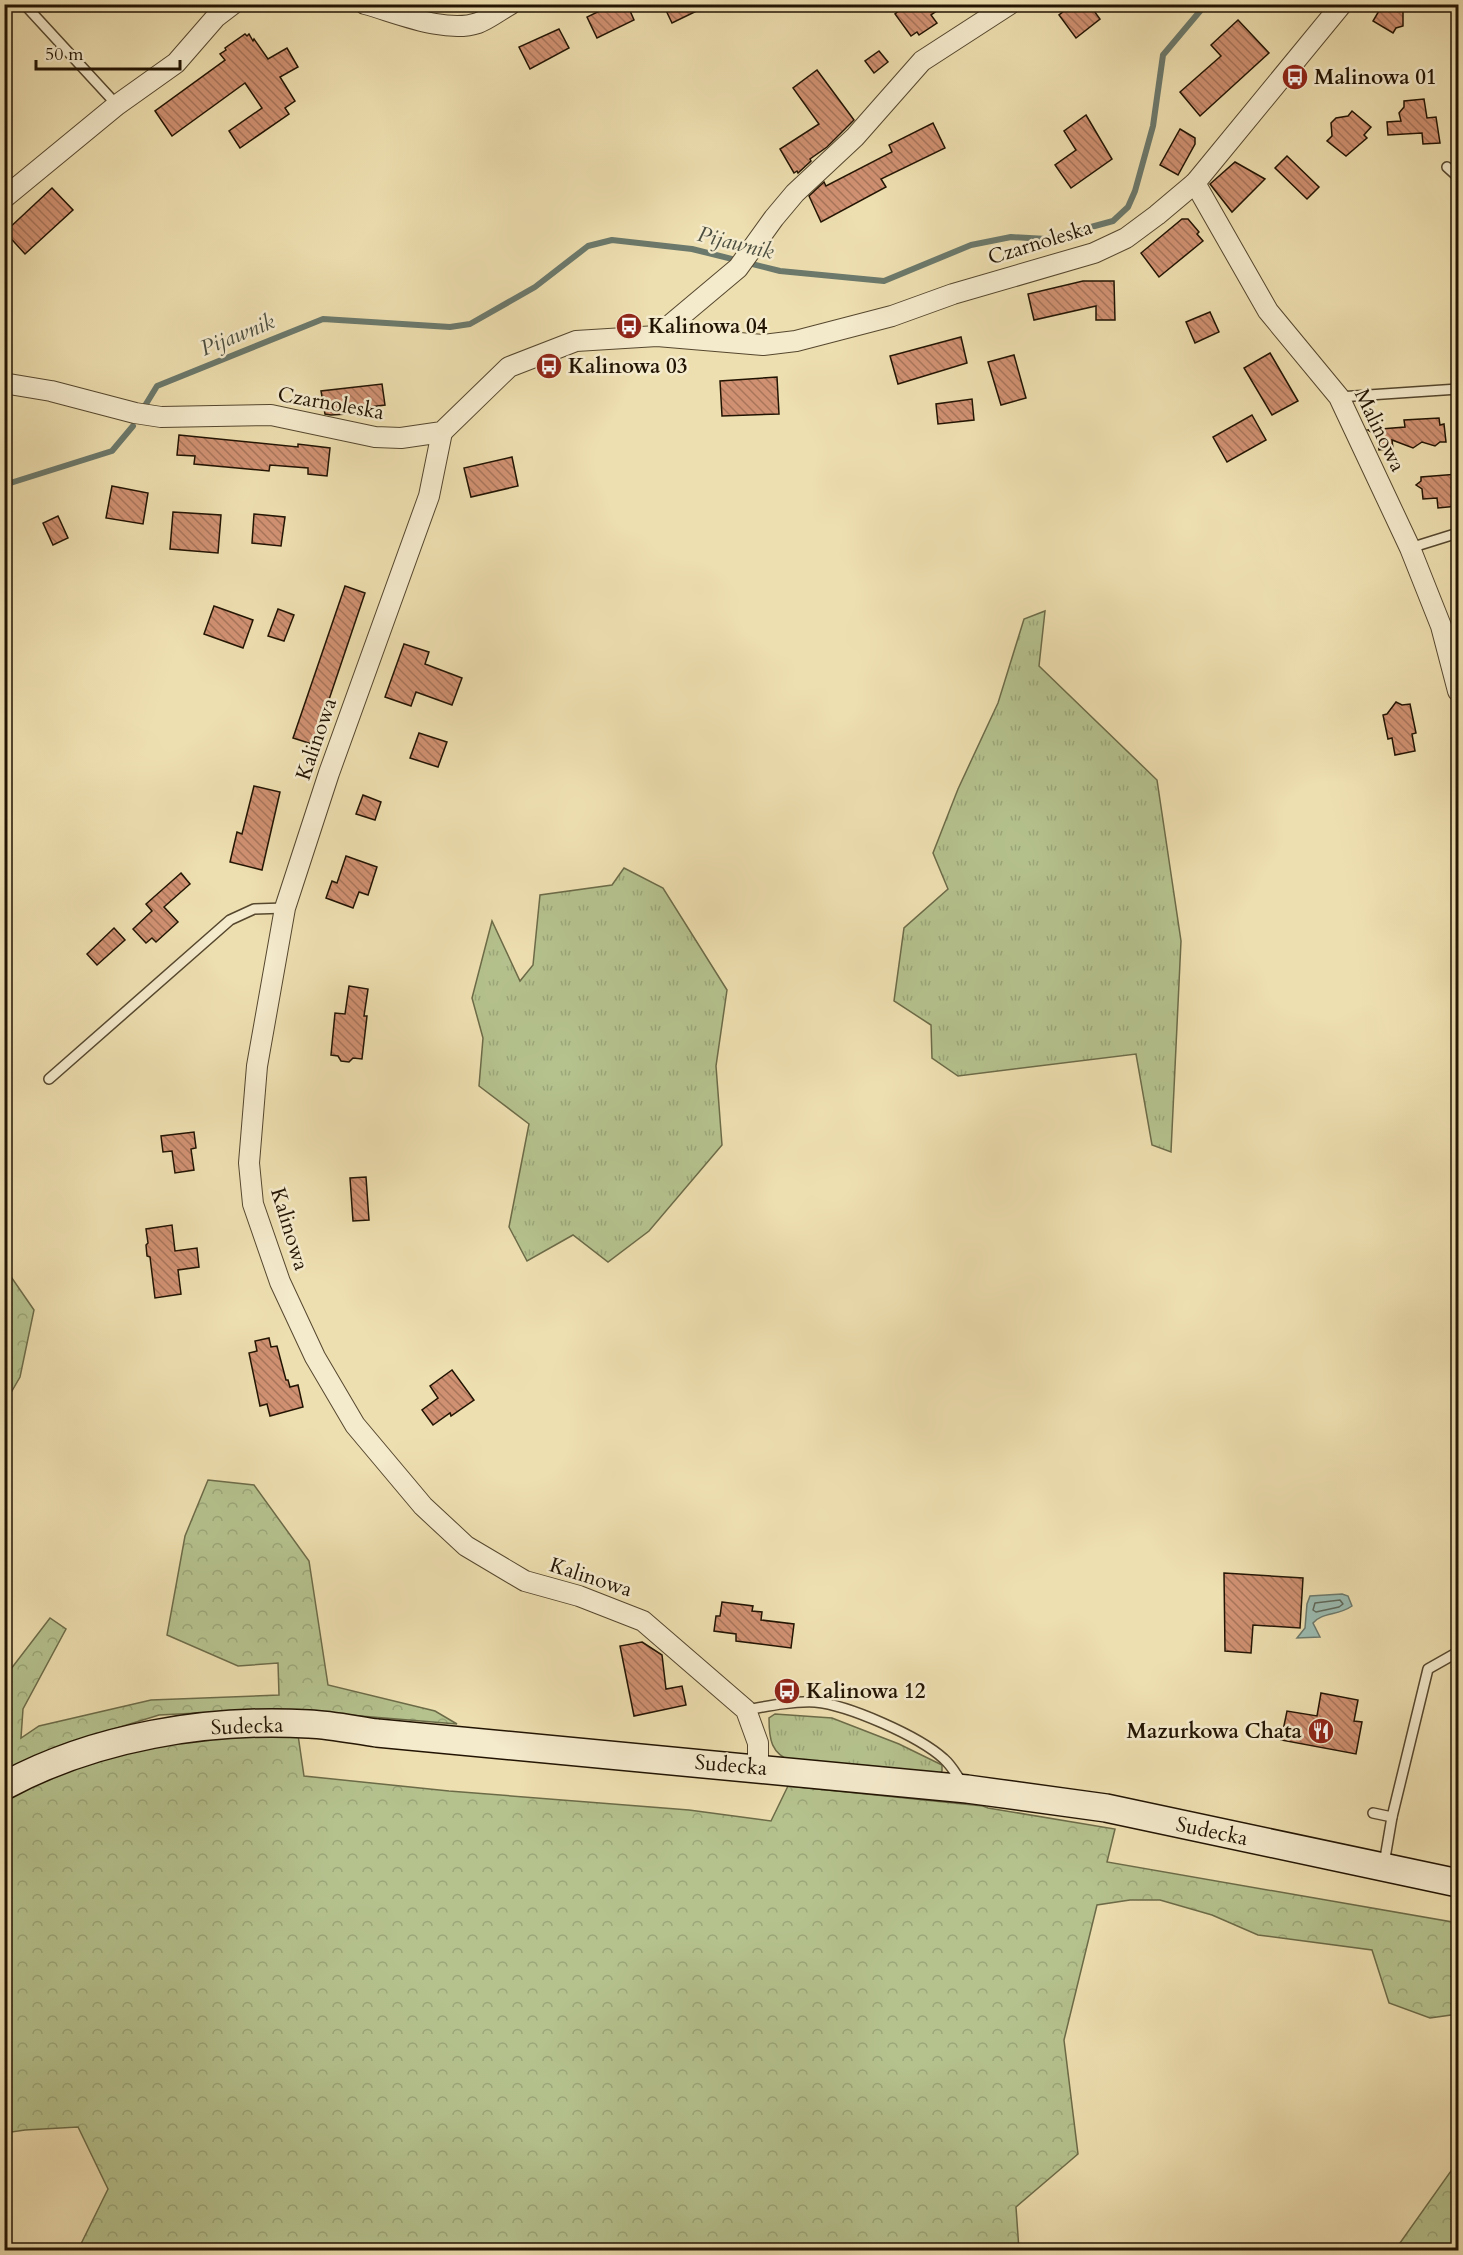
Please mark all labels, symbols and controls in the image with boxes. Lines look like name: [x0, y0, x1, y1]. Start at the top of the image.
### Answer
scale bar: [36, 33, 180, 71]
text: 50 m: [45, 42, 84, 67]
bus stop icon: Malinowa 01: [1280, 62, 1310, 92]
place label: Malinowa 01: [1314, 63, 1437, 92]
street label: Czarnoleska: [984, 213, 1096, 272]
water label: Pijawnik: [694, 219, 777, 267]
water label: Pijawnik: [196, 306, 279, 363]
bus stop icon: Kalinowa 04: [614, 311, 644, 341]
place label: Kalinowa 04: [648, 312, 768, 341]
bus stop icon: Kalinowa 03: [534, 351, 564, 381]
place label: Kalinowa 03: [568, 352, 687, 381]
street label: Czarnoleska: [275, 380, 386, 427]
street label: Malinowa: [1347, 384, 1412, 477]
street label: Kalinowa: [289, 694, 344, 784]
street label: Kalinowa: [263, 1184, 316, 1274]
street label: Kalinowa: [546, 1551, 636, 1604]
bus stop icon: Kalinowa 12: [772, 1676, 802, 1706]
place label: Kalinowa 12: [806, 1677, 926, 1706]
street label: Sudecka: [210, 1711, 284, 1742]
restaurant icon: Mazurkowa Chata: [1306, 1716, 1336, 1746]
place label: Mazurkowa Chata: [1127, 1717, 1303, 1746]
street label: Sudecka: [694, 1748, 768, 1783]
street label: Sudecka: [1173, 1810, 1250, 1853]

